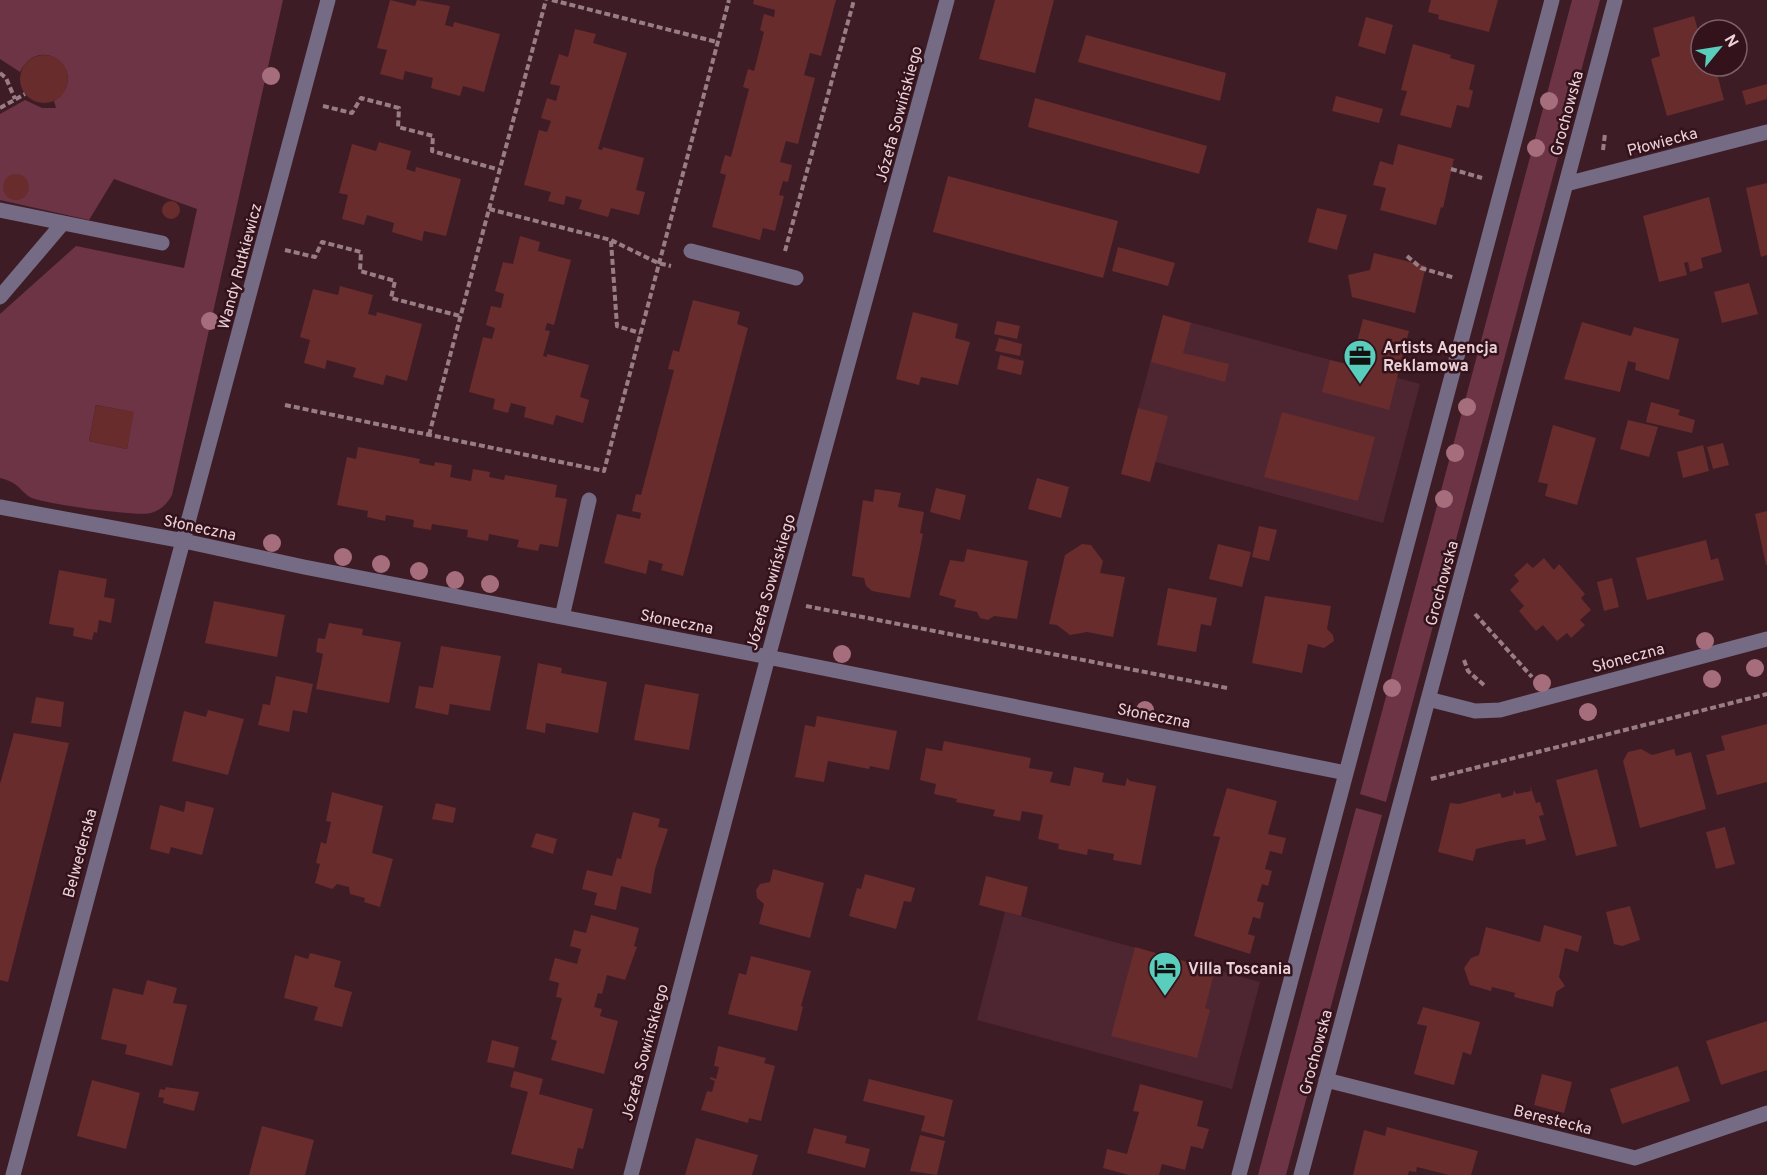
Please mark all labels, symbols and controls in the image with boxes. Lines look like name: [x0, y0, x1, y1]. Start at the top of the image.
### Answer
north arrow: [1689, 18, 1749, 78]
text: N: [1719, 32, 1742, 51]
street label: Józefa Sowińskiego: [872, 44, 928, 185]
street label: Grochowska: [1547, 69, 1589, 158]
street label: Płowiecka: [1625, 124, 1700, 162]
street label: Wandy Rutkiewicz: [214, 201, 267, 332]
office icon: Artists Agencja Reklamowa: [1342, 338, 1378, 385]
place label: Artists Agencja Reklamowa: [1383, 339, 1498, 377]
street label: Słoneczna: [161, 511, 238, 546]
street label: Józefa Sowińskiego: [743, 512, 801, 653]
street label: Grochowska: [1422, 539, 1464, 628]
street label: Słoneczna: [638, 606, 715, 640]
street label: Słoneczna: [1590, 640, 1667, 678]
street label: Słoneczna: [1115, 700, 1192, 734]
street label: Belwederska: [59, 807, 102, 900]
hotel icon: Villa Toscania: [1147, 950, 1183, 997]
place label: Villa Toscania: [1188, 960, 1291, 980]
street label: Józefa Sowińskiego: [618, 982, 674, 1123]
street label: Grochowska: [1296, 1008, 1338, 1097]
street label: Berestecka: [1511, 1102, 1594, 1140]

